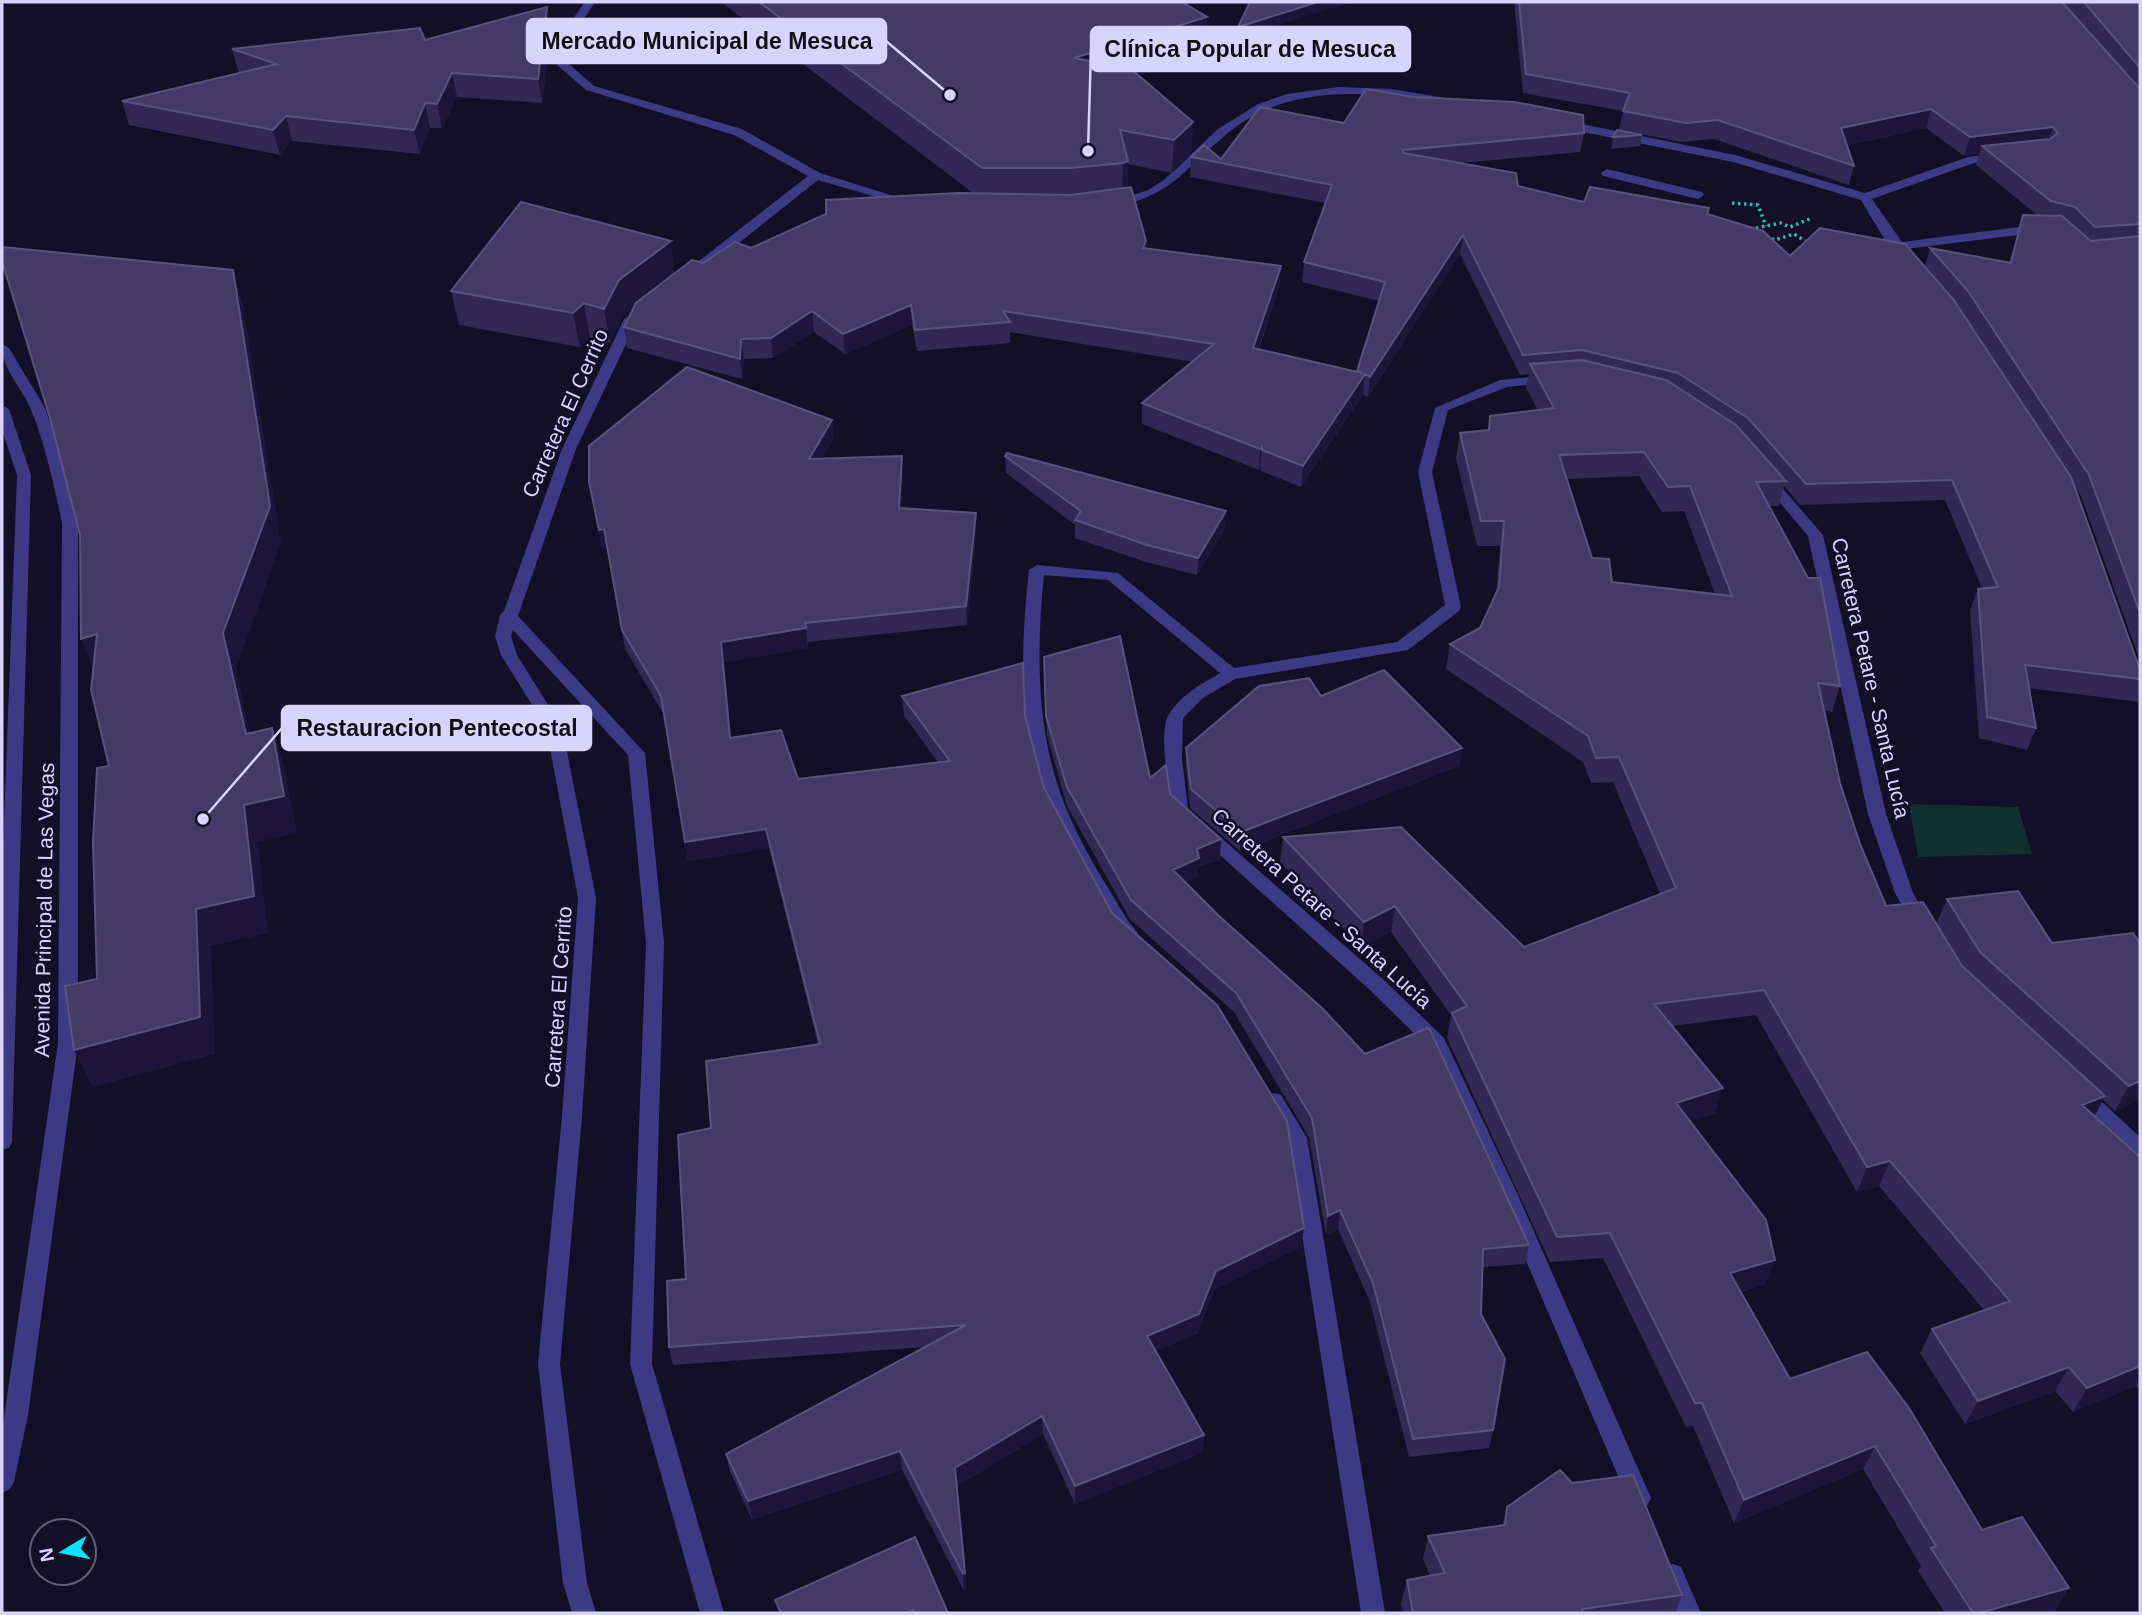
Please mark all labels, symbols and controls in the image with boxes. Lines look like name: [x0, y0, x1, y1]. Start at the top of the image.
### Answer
callout: Mercado Municipal de Mesuca: [527, 19, 886, 63]
callout: Clínica Popular de Mesuca: [1091, 27, 1410, 71]
text: Mercado Municipal de Mesuca: [541, 28, 873, 54]
text: Clínica Popular de Mesuca: [1104, 36, 1396, 62]
street label: Carretera El Cerrito: [517, 325, 613, 501]
street label: Carretera Petare - Santa Lucía: [1827, 536, 1915, 821]
callout: Restauracion Pentecostal: [282, 706, 591, 750]
text: Restauracion Pentecostal: [296, 715, 578, 741]
street label: Avenida Principal de Las Vegas: [30, 762, 58, 1058]
street label: Carretera Petare - Santa Lucía: [1208, 803, 1437, 1013]
street label: Carretera El Cerrito: [540, 905, 576, 1089]
north arrow: [28, 1517, 98, 1587]
text: N: [35, 1546, 58, 1563]

